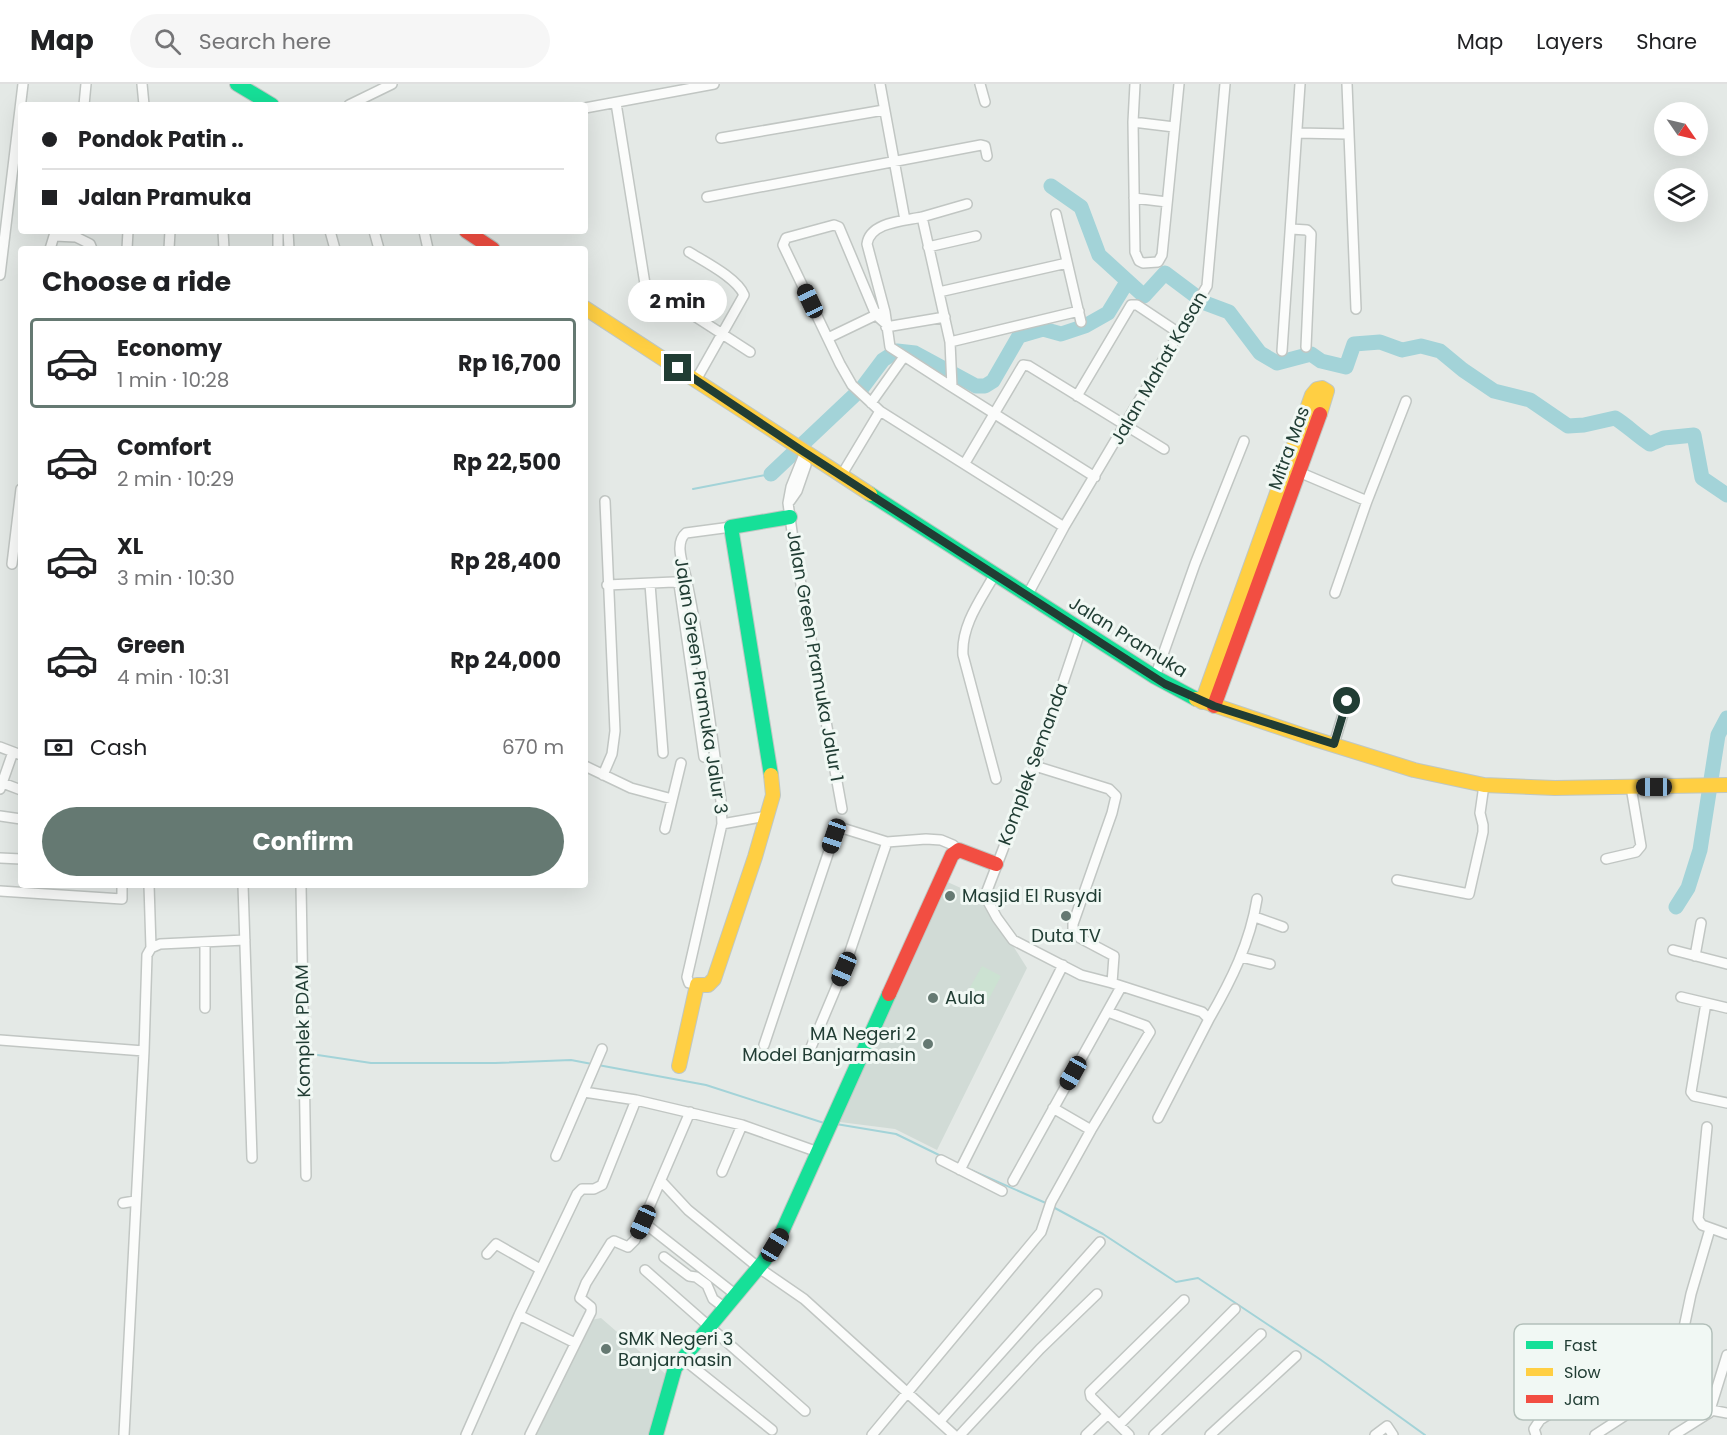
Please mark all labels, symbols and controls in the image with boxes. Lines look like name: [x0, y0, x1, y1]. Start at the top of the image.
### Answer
search box: [130, 14, 550, 68]
text: Map: [30, 21, 94, 60]
icon: search: [151, 25, 184, 58]
text: Search here: [199, 26, 331, 57]
text: Map: [1457, 27, 1503, 56]
text: Layers: [1536, 27, 1603, 56]
text: Share: [1636, 27, 1697, 56]
north arrow: [1654, 102, 1708, 156]
map controls: [1654, 102, 1708, 222]
text: Pondok Patin ..: [78, 124, 244, 155]
button: layers: [1654, 168, 1708, 222]
text: Jalan Pramuka: [78, 182, 251, 213]
text: Choose a ride: [42, 263, 231, 300]
callout: 2 min: [628, 281, 728, 323]
car: [794, 281, 826, 321]
street label: Jalan Mahat Kasan: [1104, 286, 1213, 449]
text: 2 min: [649, 287, 706, 315]
text: Economy: [117, 333, 222, 364]
icon: car: [45, 336, 99, 390]
text: Rp 16,700: [458, 348, 561, 379]
route end: [664, 354, 691, 381]
text: 1 min · 10:28: [117, 366, 229, 394]
street label: Mitra Mas: [1262, 403, 1315, 493]
text: Comfort: [117, 432, 211, 463]
icon: car: [45, 435, 99, 489]
text: Rp 22,500: [453, 447, 561, 478]
text: 2 min · 10:29: [117, 465, 234, 493]
street label: Jalan Green Pramuka Jalur 1: [781, 528, 850, 783]
text: XL: [117, 531, 143, 562]
icon: car: [45, 534, 99, 588]
text: Rp 28,400: [450, 546, 561, 577]
street label: Jalan Green Pramuka Jalur 3: [669, 556, 734, 816]
text: 3 min · 10:30: [117, 564, 235, 592]
street label: Jalan Pramuka: [1064, 590, 1192, 683]
text: Green: [117, 630, 185, 661]
icon: car: [45, 633, 99, 687]
text: Rp 24,000: [450, 645, 561, 676]
text: 4 min · 10:31: [117, 663, 230, 691]
street label: Komplek Semanda: [992, 679, 1074, 848]
route start: [1333, 687, 1360, 714]
icon: cash: [42, 731, 75, 764]
text: Cash: [90, 732, 147, 763]
text: 670 m: [502, 733, 564, 761]
car: [1636, 778, 1672, 796]
button: Confirm: [42, 807, 564, 876]
car: [820, 816, 848, 856]
place label: Masjid El Rusydi: [962, 883, 1102, 908]
marker: Masjid El Rusydi: [943, 889, 957, 903]
marker: Duta TV: [1059, 909, 1073, 923]
place label: Duta TV: [1031, 923, 1101, 948]
car: [829, 949, 859, 989]
street label: Komplek PDAM: [289, 964, 316, 1098]
place label: Aula: [945, 985, 985, 1010]
marker: Aula: [926, 991, 940, 1005]
place label: MA Negeri 2 Model Banjarmasin: [742, 1021, 916, 1067]
marker: MA Negeri 2 Model Banjarmasin: [921, 1037, 935, 1051]
car: [1056, 1053, 1090, 1093]
car: [627, 1202, 659, 1242]
car: [758, 1225, 792, 1265]
legend: [1514, 1324, 1712, 1420]
place label: SMK Negeri 3 Banjarmasin: [618, 1326, 733, 1372]
text: Fast: [1564, 1334, 1597, 1357]
marker: SMK Negeri 3 Banjarmasin: [599, 1342, 613, 1356]
text: Slow: [1564, 1361, 1601, 1384]
text: Jam: [1564, 1388, 1600, 1411]

